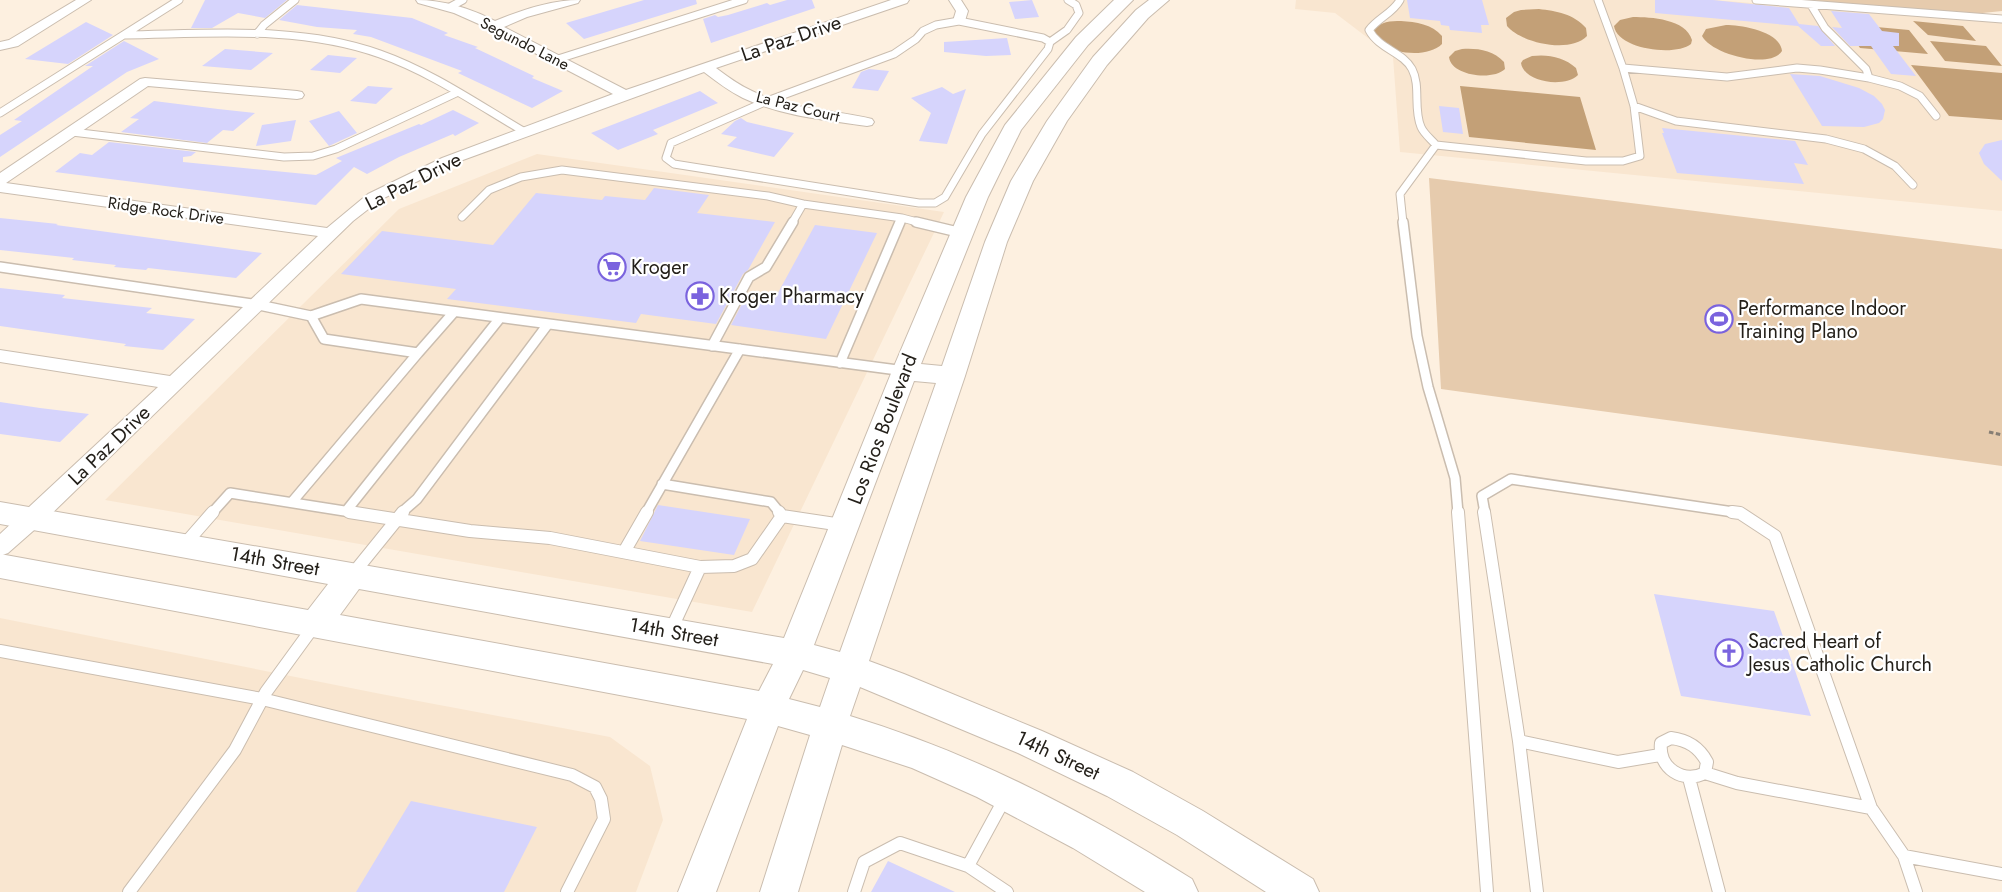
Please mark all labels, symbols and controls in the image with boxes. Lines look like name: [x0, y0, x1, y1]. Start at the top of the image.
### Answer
street label: La Paz Drive: [737, 8, 845, 69]
street label: Segundo Lane: [476, 11, 573, 76]
street label: La Paz Court: [754, 85, 842, 128]
street label: La Paz Drive: [360, 145, 466, 218]
street label: Ridge Rock Drive: [106, 191, 226, 230]
supermarket icon: Kroger: [597, 252, 627, 282]
place label: Kroger: [631, 253, 688, 282]
pharmacy icon: Kroger Pharmacy: [685, 281, 715, 311]
place label: Kroger Pharmacy: [719, 282, 864, 311]
place label: Performance Indoor Training Plano: [1738, 294, 1906, 346]
sports icon: Performance Indoor Training Plano: [1704, 304, 1734, 334]
street label: Los Rios Boulevard: [840, 350, 925, 509]
street label: La Paz Drive: [62, 399, 157, 492]
street label: 14th Street: [228, 539, 322, 584]
street label: 14th Street: [627, 610, 721, 655]
place label: Sacred Heart of Jesus Catholic Church: [1745, 627, 1932, 679]
church icon: Sacred Heart of Jesus Catholic Church: [1714, 638, 1744, 668]
street label: 14th Street: [1011, 723, 1105, 788]

